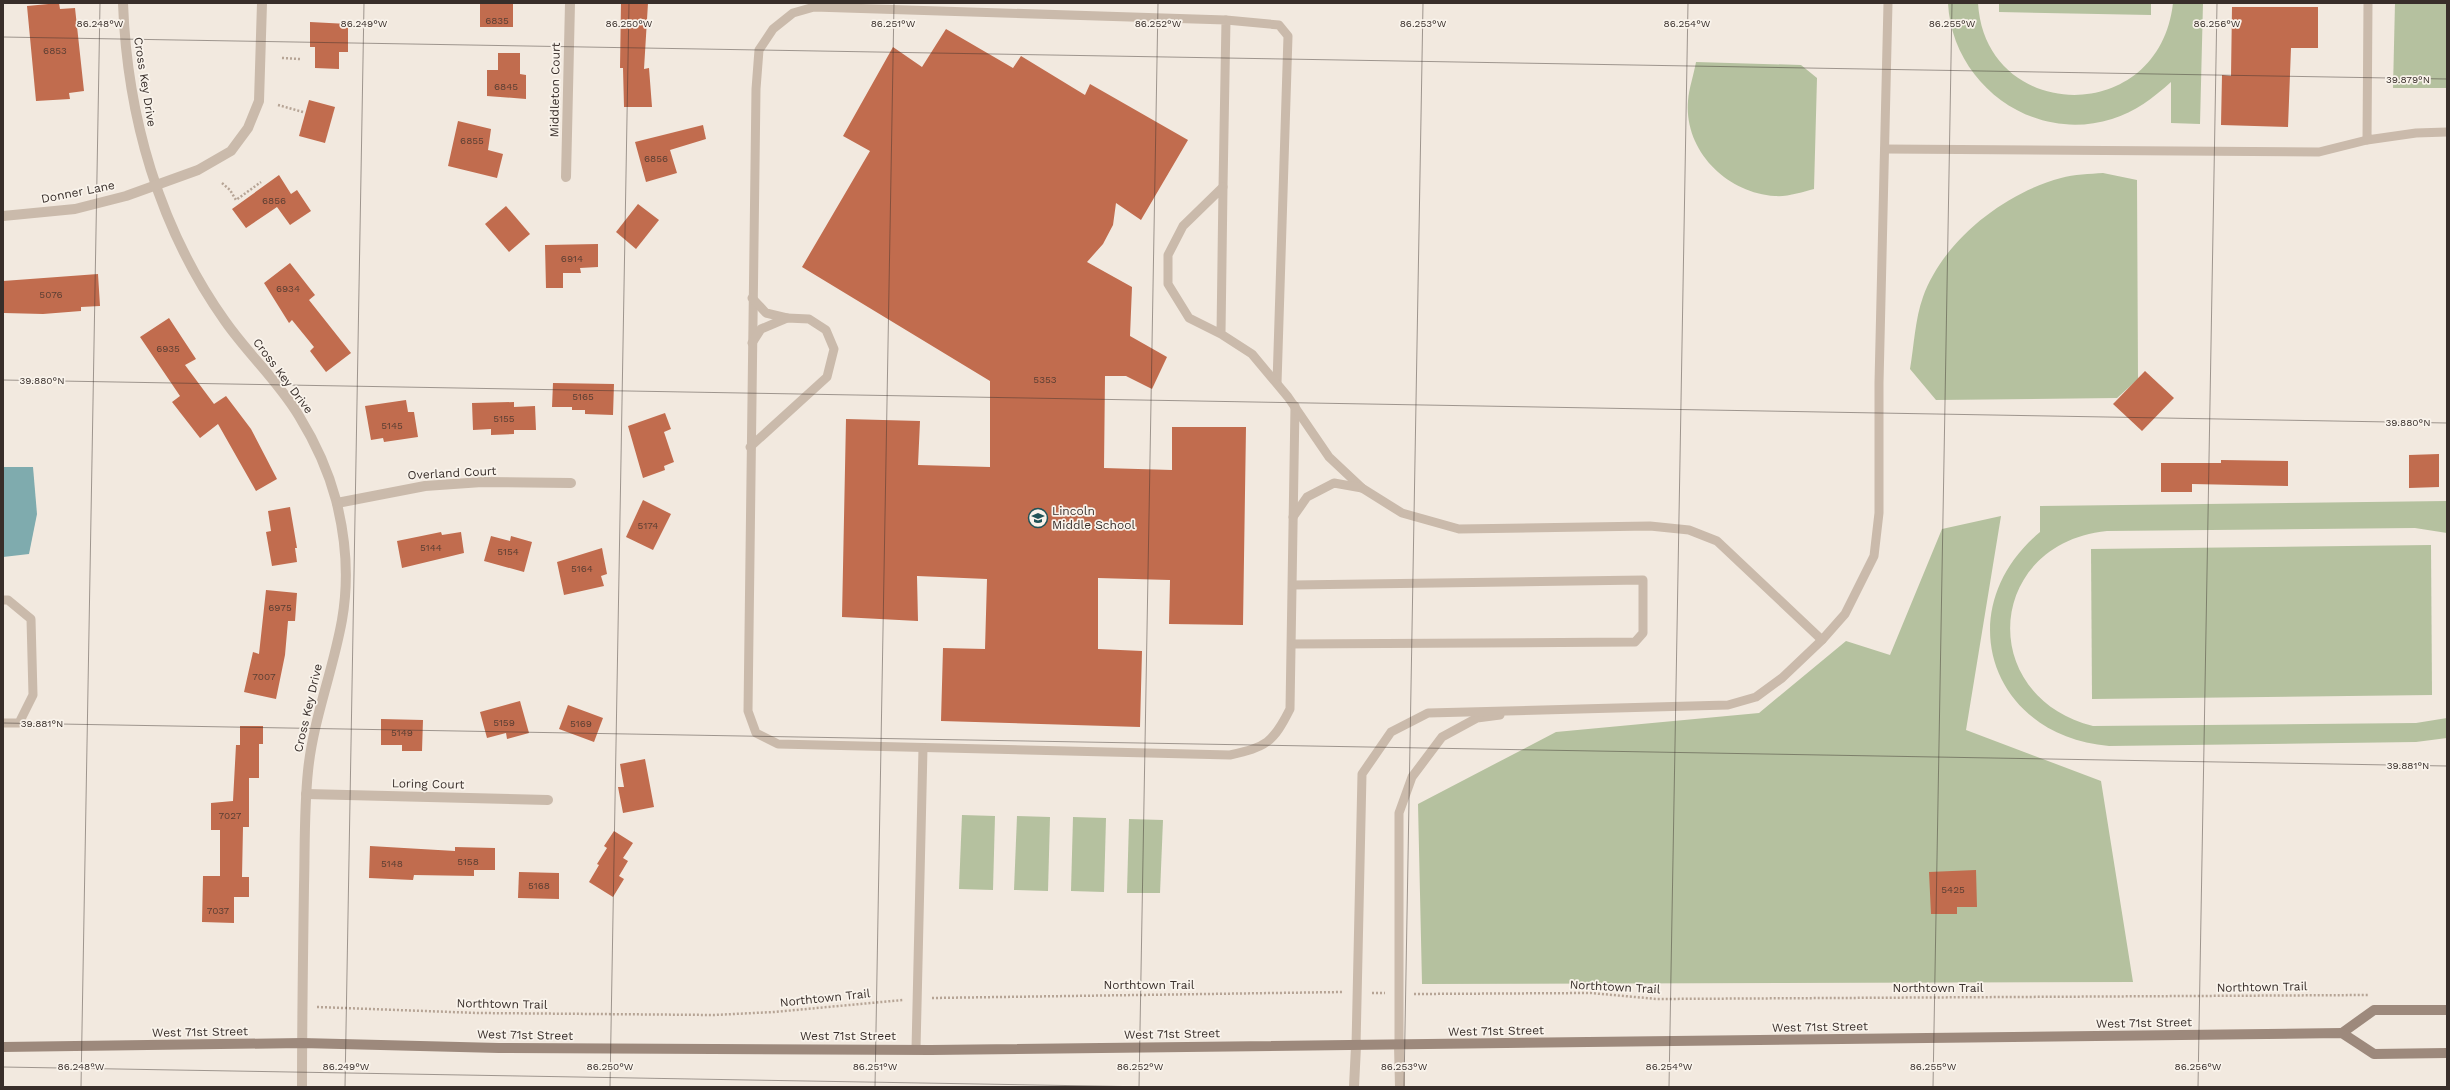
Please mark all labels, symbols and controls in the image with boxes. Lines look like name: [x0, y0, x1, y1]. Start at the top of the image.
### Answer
house number: 6835: [485, 15, 509, 26]
text: 86.248°W: [77, 18, 124, 29]
text: 86.249°W: [341, 18, 388, 29]
text: 86.250°W: [606, 18, 653, 29]
text: 86.251°W: [871, 18, 916, 29]
text: 86.252°W: [1135, 18, 1182, 29]
text: 86.253°W: [1400, 18, 1447, 29]
text: 86.254°W: [1664, 18, 1711, 29]
text: 86.255°W: [1929, 18, 1976, 29]
text: 86.256°W: [2194, 18, 2241, 29]
street label: Cross Key Drive: [131, 36, 159, 128]
street label: Middleton Court: [547, 42, 563, 138]
house number: 6853: [43, 45, 67, 56]
text: 39.879°N: [2386, 74, 2430, 85]
house number: 6845: [494, 81, 518, 92]
house number: 6855: [460, 135, 484, 146]
house number: 6856: [644, 153, 668, 164]
street label: Donner Lane: [40, 178, 116, 206]
house number: 6856: [262, 195, 286, 206]
house number: 6914: [561, 253, 583, 264]
house number: 6934: [276, 283, 300, 294]
house number: 5076: [39, 289, 63, 300]
street label: Cross Key Drive: [250, 336, 316, 416]
house number: 6935: [156, 343, 180, 354]
house number: 5353: [1033, 374, 1057, 385]
text: 39.880°N: [20, 375, 65, 386]
house number: 5165: [572, 391, 594, 402]
house number: 5155: [493, 413, 515, 424]
text: 39.880°N: [2386, 417, 2431, 428]
house number: 5145: [381, 420, 403, 431]
street label: Overland Court: [407, 464, 497, 482]
place label: Lincoln Middle School: [1052, 504, 1135, 532]
school or university icon: Lincoln Middle School: [1027, 507, 1049, 529]
house number: 5174: [638, 520, 658, 531]
house number: 5144: [420, 542, 442, 553]
house number: 5154: [497, 546, 519, 557]
house number: 5164: [571, 563, 593, 574]
house number: 6975: [268, 602, 292, 613]
street label: Cross Key Drive: [291, 662, 325, 754]
house number: 7007: [252, 671, 276, 682]
house number: 5159: [493, 717, 515, 728]
text: 39.881°N: [21, 718, 63, 729]
house number: 5169: [570, 718, 592, 729]
house number: 5149: [391, 727, 413, 738]
text: 39.881°N: [2387, 760, 2429, 771]
street label: Loring Court: [392, 776, 464, 792]
house number: 7027: [219, 810, 242, 821]
house number: 5158: [457, 856, 479, 867]
house number: 5148: [381, 858, 403, 869]
house number: 5168: [528, 880, 550, 891]
house number: 5425: [1941, 884, 1965, 895]
house number: 7037: [207, 905, 230, 916]
street label: Northtown Trail: [1104, 978, 1195, 992]
street label: Northtown Trail: [1569, 978, 1661, 996]
street label: Northtown Trail: [2216, 979, 2308, 995]
street label: Northtown Trail: [1893, 981, 1984, 995]
street label: Northtown Trail: [779, 986, 871, 1010]
street label: Northtown Trail: [456, 996, 548, 1012]
street label: West 71st Street: [2096, 1015, 2192, 1031]
street label: West 71st Street: [1772, 1019, 1868, 1035]
street label: West 71st Street: [1448, 1023, 1544, 1039]
street label: West 71st Street: [152, 1024, 248, 1040]
street label: West 71st Street: [1124, 1026, 1220, 1042]
street label: West 71st Street: [477, 1027, 573, 1043]
street label: West 71st Street: [800, 1029, 896, 1043]
text: 86.248°W: [58, 1061, 105, 1072]
text: 86.249°W: [323, 1061, 370, 1072]
text: 86.250°W: [587, 1061, 634, 1072]
text: 86.251°W: [853, 1061, 898, 1072]
text: 86.252°W: [1117, 1061, 1164, 1072]
text: 86.253°W: [1381, 1061, 1428, 1072]
text: 86.254°W: [1646, 1061, 1693, 1072]
text: 86.255°W: [1910, 1061, 1957, 1072]
text: 86.256°W: [2175, 1061, 2222, 1072]

